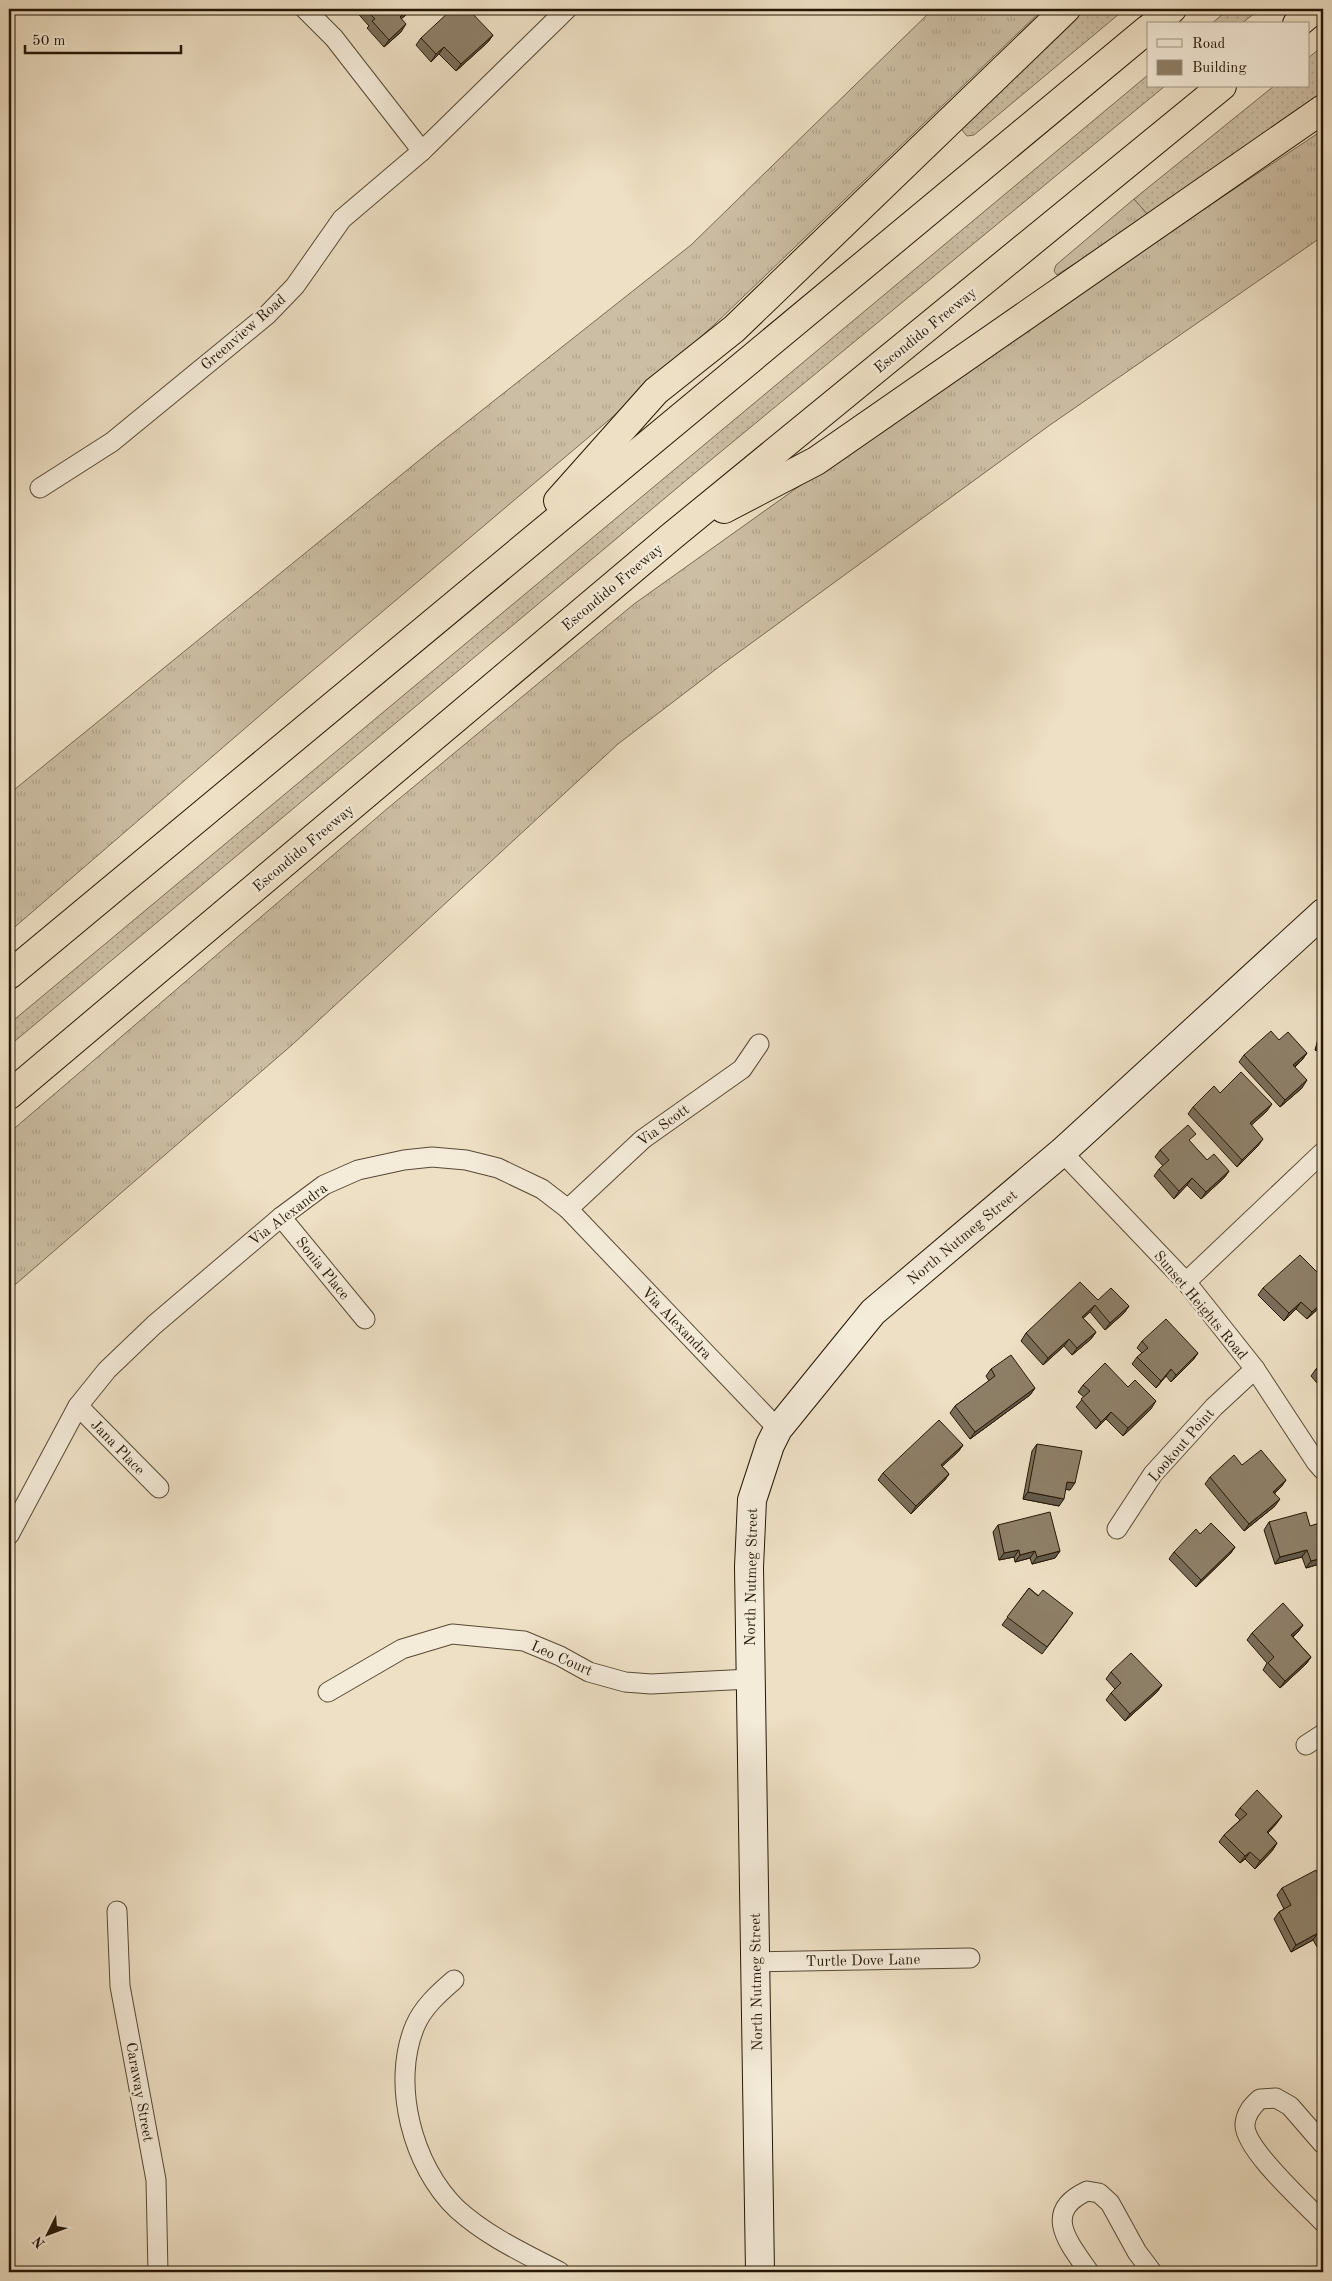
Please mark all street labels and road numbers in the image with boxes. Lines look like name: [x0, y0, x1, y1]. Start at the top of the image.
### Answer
street label: Escondido Freeway: [872, 285, 980, 377]
street label: Greenview Road: [199, 292, 289, 374]
street label: Escondido Freeway: [560, 542, 666, 635]
street label: Escondido Freeway: [251, 803, 357, 896]
street label: Via Scott: [635, 1102, 693, 1150]
street label: Via Alexandra: [247, 1181, 331, 1249]
street label: North Nutmeg Street: [905, 1188, 1021, 1288]
street label: Sonia Place: [292, 1235, 352, 1303]
street label: Sunset Heights Road: [1150, 1249, 1250, 1363]
street label: Via Alexandra: [638, 1285, 714, 1363]
street label: Lookout Point: [1146, 1406, 1218, 1486]
street label: Jana Place: [87, 1418, 147, 1479]
street label: North Nutmeg Street: [744, 1508, 761, 1646]
street label: Leo Court: [528, 1639, 594, 1680]
street label: North Nutmeg Street: [749, 1913, 766, 2051]
street label: Turtle Dove Lane: [806, 1953, 921, 1970]
street label: Caraway Street: [122, 2041, 155, 2143]

